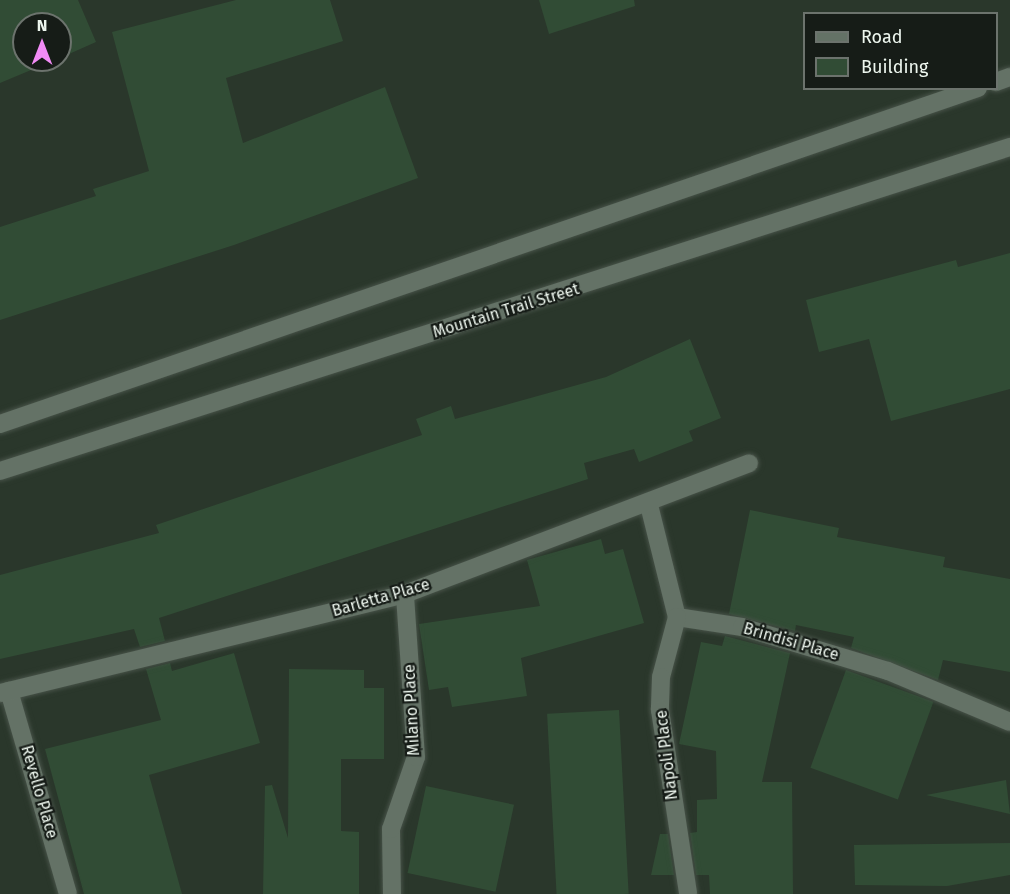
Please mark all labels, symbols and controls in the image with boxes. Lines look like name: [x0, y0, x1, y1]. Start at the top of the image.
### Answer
north arrow: [12, 12, 72, 72]
legend: [803, 12, 998, 90]
text: N: [37, 16, 47, 35]
text: Road: [861, 26, 903, 48]
text: Building: [861, 56, 928, 78]
street label: Mountain Trail Street: [431, 280, 581, 342]
street label: Barletta Place: [330, 575, 432, 621]
street label: Brindisi Place: [741, 619, 841, 665]
street label: Milano Place: [400, 664, 424, 756]
street label: Napoli Place: [652, 709, 682, 801]
street label: Revello Place: [17, 743, 61, 841]

